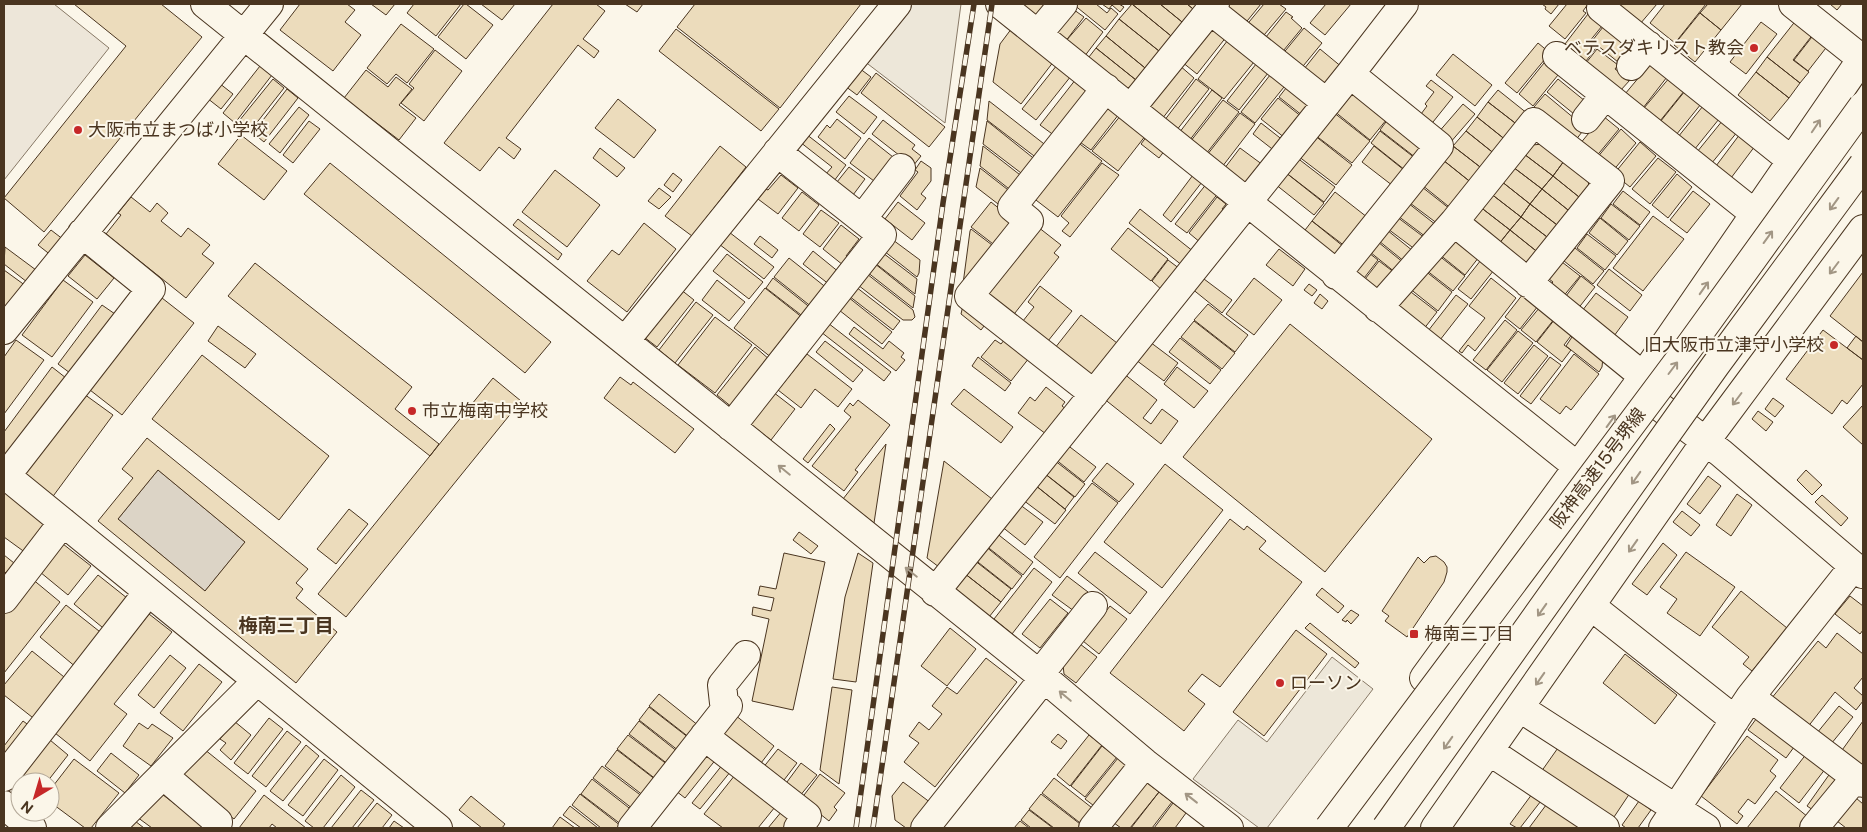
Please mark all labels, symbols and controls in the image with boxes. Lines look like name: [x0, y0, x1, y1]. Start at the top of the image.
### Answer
place label: ベテスダキリスト教会: [1564, 37, 1744, 58]
marker: ベテスダキリスト教会: [1748, 42, 1760, 54]
place label: 大阪市立まつば小学校: [88, 119, 268, 140]
one-way arrow: [1811, 119, 1821, 133]
marker: 大阪市立まつば小学校: [72, 124, 84, 136]
one-way arrow: [1829, 197, 1840, 210]
one-way arrow: [1763, 230, 1773, 244]
one-way arrow: [1829, 261, 1839, 275]
one-way arrow: [1699, 281, 1709, 295]
place label: 旧大阪市立津守小学校: [1644, 334, 1824, 355]
marker: 旧大阪市立津守小学校: [1828, 339, 1840, 351]
one-way arrow: [1667, 362, 1678, 375]
one-way arrow: [1732, 392, 1743, 405]
place label: 市立梅南中学校: [422, 400, 548, 421]
street label: 阪神高速15号堺線: [1546, 404, 1650, 532]
marker: 市立梅南中学校: [406, 405, 418, 417]
one-way arrow: [1606, 415, 1616, 429]
one-way arrow: [778, 464, 791, 475]
one-way arrow: [1631, 470, 1641, 484]
one-way arrow: [1628, 539, 1638, 553]
one-way arrow: [905, 566, 918, 577]
one-way arrow: [1537, 603, 1547, 617]
district label: 梅南三丁目: [238, 614, 334, 636]
place label: 梅南三丁目: [1424, 623, 1514, 644]
marker: 梅南三丁目: [1408, 628, 1420, 640]
place label: ローソン: [1290, 672, 1362, 693]
one-way arrow: [1535, 672, 1545, 686]
marker: ローソン: [1274, 677, 1286, 689]
one-way arrow: [1058, 690, 1071, 701]
one-way arrow: [1443, 736, 1453, 750]
north arrow: [10, 772, 60, 822]
one-way arrow: [1184, 793, 1197, 804]
text: N: [18, 798, 36, 817]

